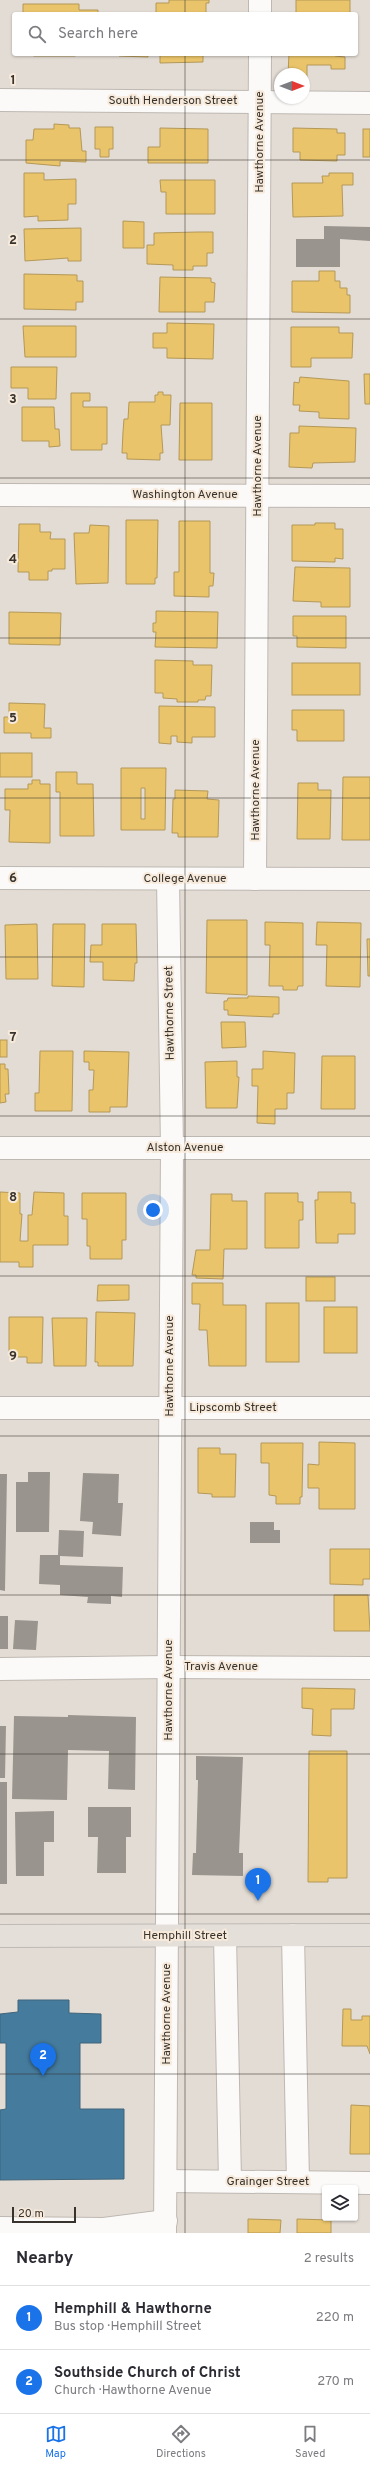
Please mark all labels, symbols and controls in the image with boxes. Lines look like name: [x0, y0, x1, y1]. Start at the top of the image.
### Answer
search box: [12, 12, 358, 56]
icon: search: [26, 23, 48, 45]
text: Search here: [58, 25, 138, 44]
north arrow: [274, 68, 310, 104]
text: 1: [10, 73, 16, 89]
street label: Hawthorne Avenue: [252, 91, 268, 193]
street label: South Henderson Street: [109, 93, 237, 109]
text: 2: [9, 233, 17, 249]
text: 3: [9, 392, 17, 408]
street label: Hawthorne Avenue: [250, 415, 266, 517]
street label: Washington Avenue: [132, 487, 238, 503]
text: 4: [9, 552, 17, 568]
text: 5: [9, 711, 17, 727]
street label: Hawthorne Avenue: [248, 739, 264, 841]
text: 6: [9, 871, 17, 887]
street label: College Avenue: [143, 871, 227, 887]
street label: Hawthorne Street: [161, 966, 179, 1060]
text: 7: [10, 1030, 17, 1046]
street label: Alston Avenue: [146, 1140, 224, 1156]
text: 8: [9, 1190, 17, 1206]
your location: [143, 1200, 163, 1220]
street label: Hawthorne Avenue: [162, 1315, 178, 1417]
text: 9: [9, 1349, 17, 1365]
street label: Lipscomb Street: [189, 1400, 277, 1416]
street label: Hawthorne Avenue: [161, 1639, 177, 1741]
street label: Travis Avenue: [184, 1659, 258, 1675]
pin: 1: [245, 1868, 271, 1901]
street label: Hemphill Street: [143, 1928, 227, 1944]
street label: Hawthorne Avenue: [159, 1963, 175, 2065]
pin: 2: [30, 2043, 56, 2076]
street label: Grainger Street: [227, 2174, 309, 2190]
map controls: [322, 2185, 358, 2221]
button: layers: [322, 2185, 358, 2221]
scale bar: [12, 2205, 76, 2224]
text: 20 m: [18, 2207, 44, 2221]
text: Nearby: [16, 2248, 73, 2270]
text: 2 results: [304, 2251, 354, 2267]
text: Hemphill & Hawthorne: [54, 2300, 212, 2319]
text: 1: [26, 2310, 32, 2326]
text: 220 m: [316, 2310, 354, 2326]
text: Bus stop · Hemphill Street: [54, 2319, 201, 2335]
text: Southside Church of Christ: [54, 2364, 241, 2383]
text: 2: [25, 2374, 33, 2390]
text: 270 m: [317, 2374, 354, 2390]
text: Church · Hawthorne Avenue: [54, 2383, 212, 2399]
tab: Map: [45, 2423, 67, 2461]
tab: Directions: [156, 2423, 206, 2461]
tab: Saved: [295, 2423, 325, 2461]

